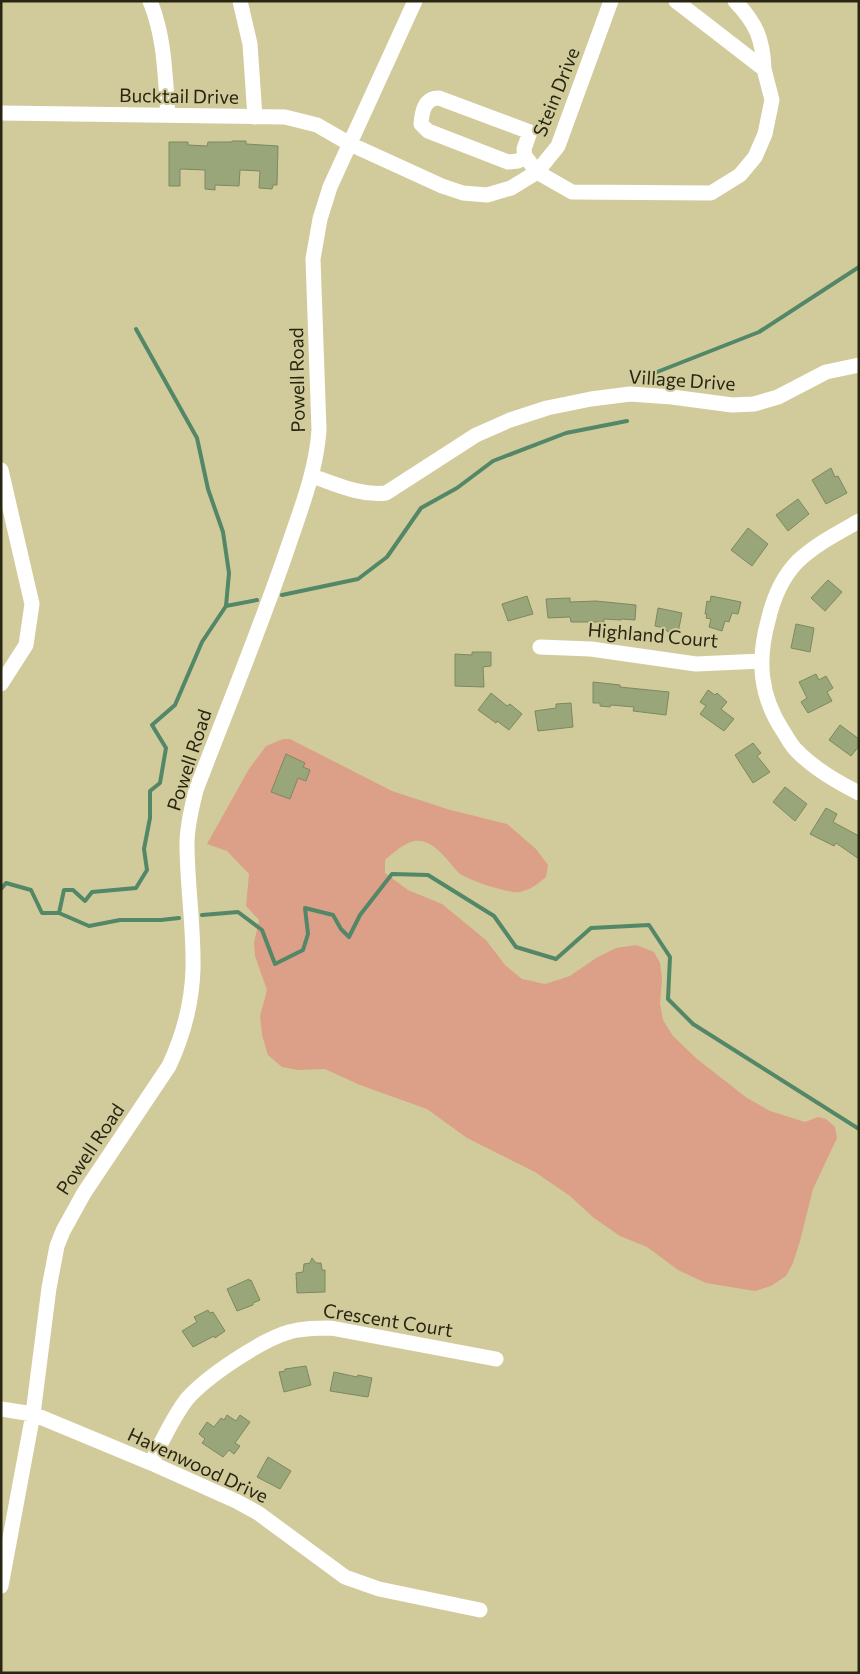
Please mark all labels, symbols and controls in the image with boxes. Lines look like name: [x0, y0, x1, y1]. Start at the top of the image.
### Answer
street label: Stein Drive: [527, 44, 584, 140]
street label: Bucktail Drive: [119, 83, 239, 108]
street label: Powell Road: [284, 327, 309, 433]
street label: Village Drive: [628, 364, 736, 395]
street label: Highland Court: [587, 617, 719, 652]
street label: Powell Road: [161, 706, 216, 813]
street label: Powell Road: [51, 1099, 129, 1199]
street label: Crescent Court: [322, 1298, 455, 1341]
street label: Havenwood Drive: [124, 1422, 272, 1507]

